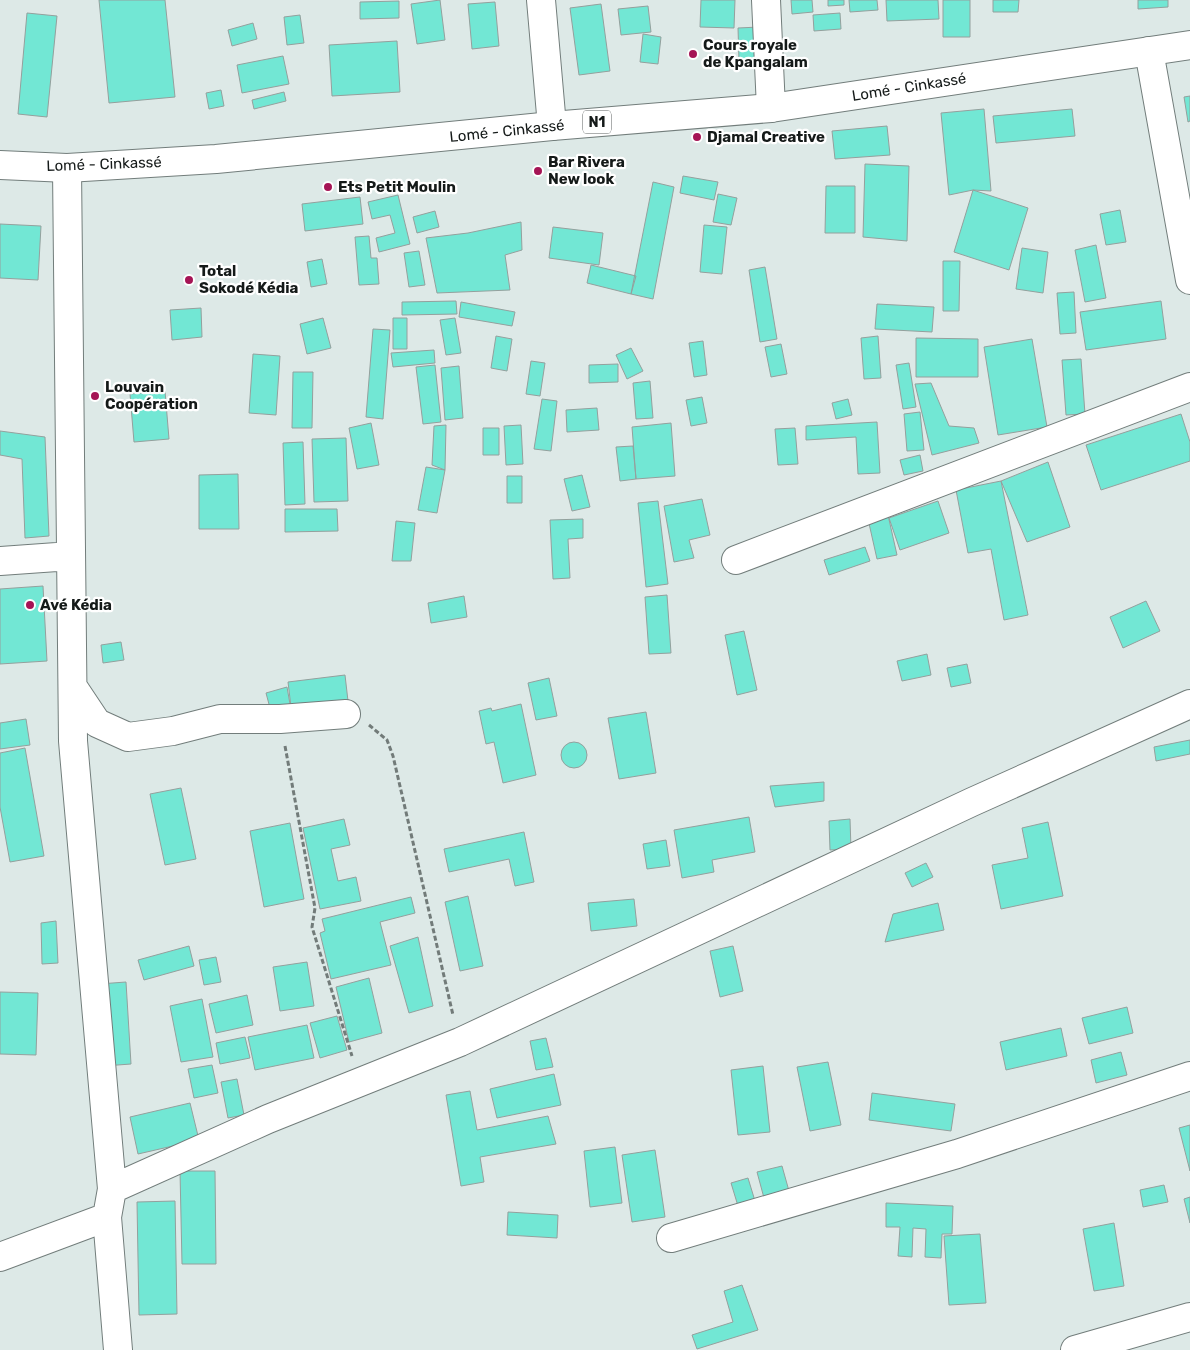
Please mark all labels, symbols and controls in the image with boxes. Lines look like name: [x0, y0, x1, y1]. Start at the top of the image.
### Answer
place label: Cours royale de Kpangalam: [703, 36, 808, 71]
marker: Cours royale de Kpangalam: [687, 48, 699, 60]
street label: Lomé - Cinkassé: [851, 69, 967, 105]
road number: N1: [583, 110, 611, 134]
street label: Lomé - Cinkassé: [449, 116, 565, 146]
place label: Djamal Creative: [707, 128, 825, 146]
marker: Djamal Creative: [691, 131, 703, 143]
street label: Lomé - Cinkassé: [46, 153, 162, 175]
place label: Bar Rivera New look: [548, 153, 625, 188]
marker: Bar Rivera New look: [532, 165, 544, 177]
place label: Ets Petit Moulin: [338, 178, 456, 196]
marker: Ets Petit Moulin: [322, 181, 334, 193]
place label: Total Sokodé Kédia: [199, 262, 298, 297]
marker: Total Sokodé Kédia: [183, 274, 195, 286]
place label: Louvain Coopération: [105, 378, 198, 413]
marker: Louvain Coopération: [89, 390, 101, 402]
place label: Avé Kédia: [40, 596, 112, 614]
marker: Avé Kédia: [24, 599, 36, 611]

